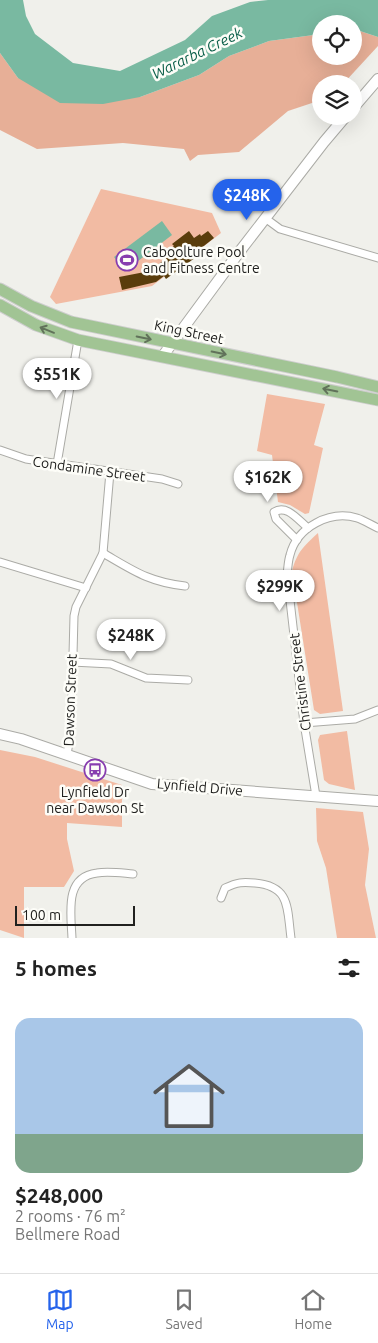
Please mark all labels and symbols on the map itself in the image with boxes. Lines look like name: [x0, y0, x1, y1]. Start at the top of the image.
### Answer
water label: Wararba Creek: [149, 24, 245, 82]
pin: $248K: [212, 178, 282, 221]
place label: Caboolture Pool and Fitness Centre: [143, 244, 260, 276]
sports icon: Caboolture Pool and Fitness Centre: [115, 248, 139, 272]
street label: King Street: [153, 317, 226, 347]
one-way arrow: [40, 324, 55, 334]
one-way arrow: [135, 334, 151, 343]
one-way arrow: [211, 349, 227, 359]
pin: $551K: [22, 358, 92, 400]
one-way arrow: [323, 385, 339, 395]
street label: Condamine Street: [32, 453, 147, 485]
pin: $162K: [233, 460, 303, 503]
pin: $299K: [245, 570, 315, 612]
pin: $248K: [96, 618, 166, 661]
street label: Christine Street: [286, 632, 314, 732]
street label: Dawson Street: [60, 653, 80, 746]
bus stop icon: Lynfield Dr near Dawson St: [83, 758, 107, 782]
street label: Lynfield Drive: [156, 775, 244, 799]
place label: Lynfield Dr near Dawson St: [46, 784, 144, 816]
scale bar: [15, 903, 135, 926]

